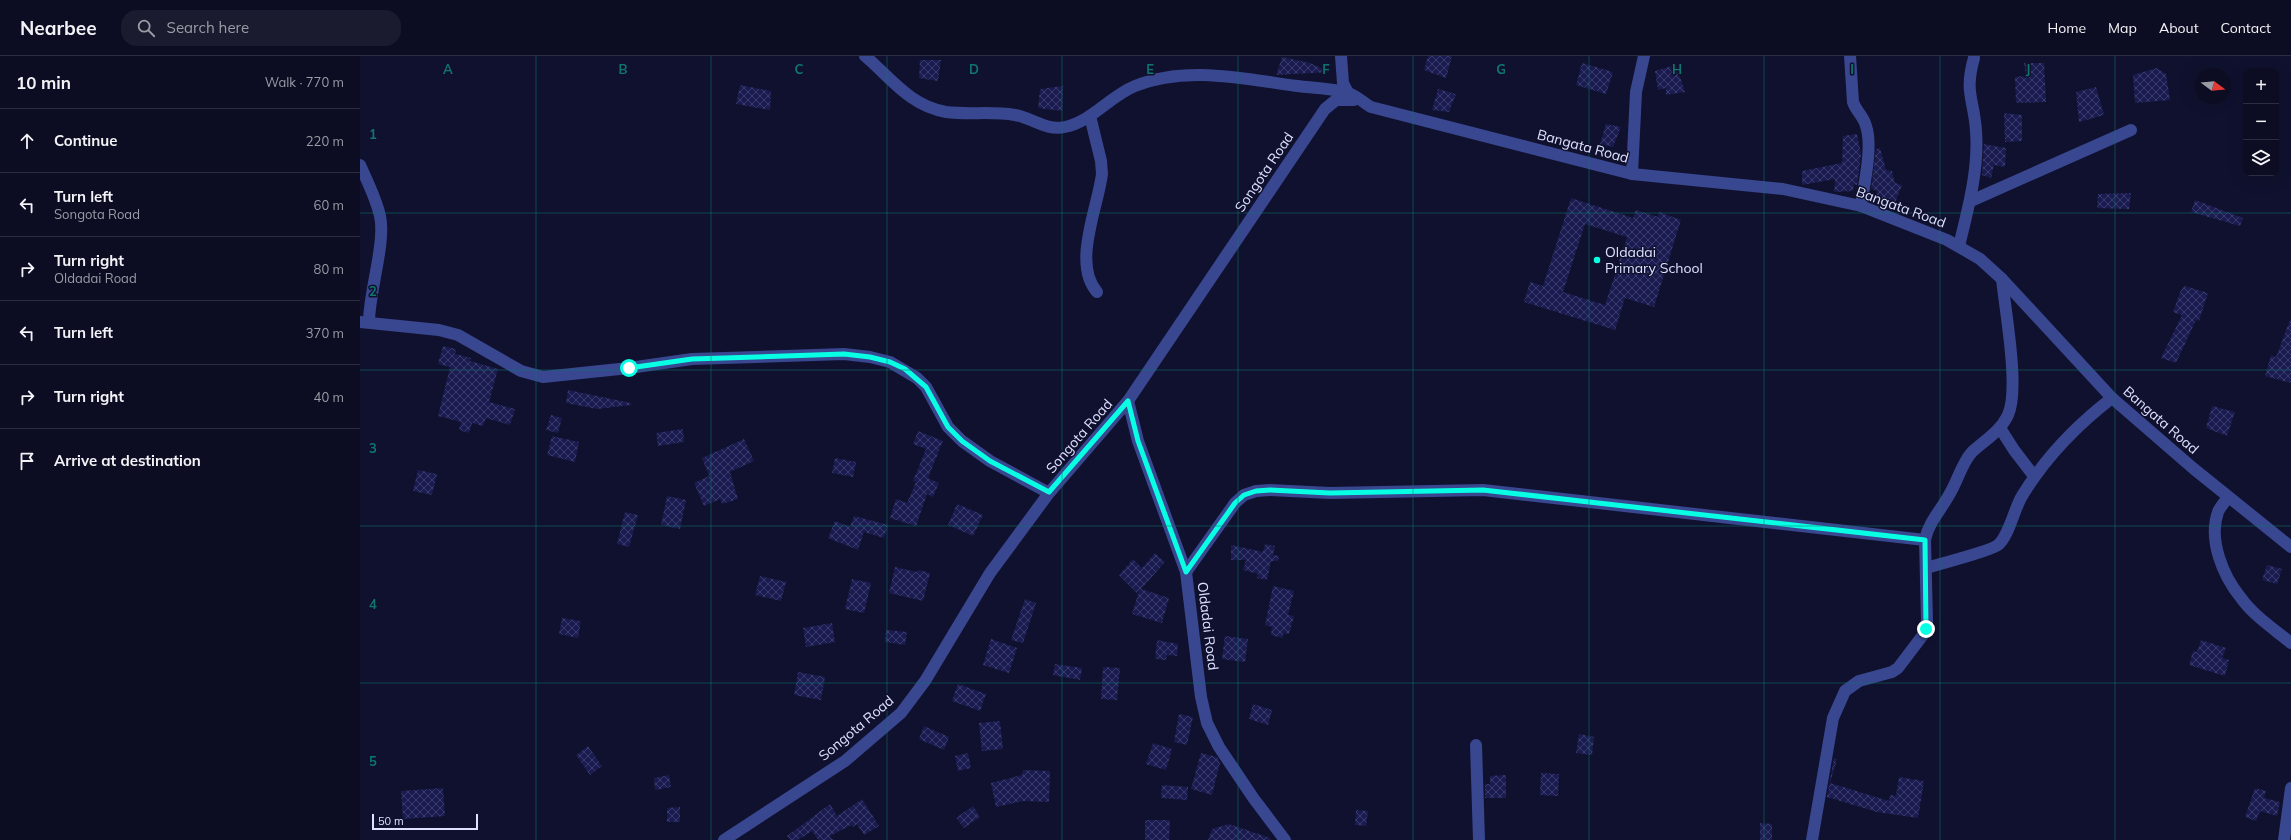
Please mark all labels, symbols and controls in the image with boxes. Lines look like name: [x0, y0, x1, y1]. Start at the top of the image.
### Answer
search box: [121, 10, 401, 46]
text: Nearbee: [20, 16, 97, 40]
icon: search: [135, 17, 157, 39]
text: Search here: [167, 18, 249, 37]
text: Home: [2047, 19, 2086, 37]
text: Map: [2108, 19, 2137, 37]
text: About: [2159, 19, 2199, 37]
text: Contact: [2221, 19, 2271, 37]
text: A: [443, 61, 453, 77]
text: B: [619, 61, 628, 77]
text: C: [795, 61, 804, 77]
text: D: [969, 61, 979, 77]
text: E: [1146, 61, 1154, 77]
text: F: [1322, 61, 1330, 77]
text: G: [1496, 61, 1506, 77]
text: H: [1672, 61, 1682, 77]
text: I: [1850, 61, 1854, 77]
text: J: [2026, 61, 2030, 77]
north arrow: [2195, 68, 2231, 104]
map controls: [2243, 68, 2279, 176]
button: +: [2243, 68, 2279, 104]
text: 10 min: [16, 72, 71, 93]
text: Walk · 770 m: [265, 74, 344, 90]
button: −: [2243, 104, 2279, 140]
street label: Bangata Road: [1535, 125, 1631, 167]
text: 1: [369, 126, 377, 142]
street label: Songota Road: [1231, 129, 1297, 215]
icon: ahead: [16, 130, 38, 152]
text: Continue: [54, 131, 117, 150]
text: 220 m: [306, 133, 344, 149]
button: layers: [2243, 140, 2279, 176]
street label: Bangata Road: [1854, 182, 1948, 232]
text: Turn left: [54, 187, 113, 206]
icon: left: [16, 194, 38, 216]
text: 60 m: [314, 197, 344, 213]
text: Songota Road: [54, 206, 140, 222]
place label: Oldadai Primary School: [1605, 243, 1703, 277]
text: Turn right: [54, 251, 124, 270]
marker: Oldadai Primary School: [1592, 255, 1602, 265]
icon: right: [16, 258, 38, 280]
text: 80 m: [314, 261, 344, 277]
text: Oldadai Road: [54, 270, 137, 286]
text: 2: [369, 283, 377, 299]
icon: left: [16, 322, 38, 344]
text: Turn left: [54, 323, 113, 342]
text: 370 m: [306, 325, 344, 341]
route start: [620, 359, 638, 377]
street label: Bangata Road: [2120, 382, 2202, 458]
icon: right: [16, 386, 38, 408]
text: Turn right: [54, 387, 124, 406]
text: 40 m: [314, 389, 344, 405]
street label: Songota Road: [1042, 395, 1116, 477]
text: 3: [369, 440, 377, 456]
icon: arrive: [16, 450, 38, 472]
text: Arrive at destination: [54, 451, 201, 470]
street label: Oldadai Road: [1194, 581, 1222, 671]
text: 4: [369, 596, 377, 612]
route end: [1917, 620, 1935, 638]
street label: Songota Road: [815, 691, 897, 765]
text: 5: [369, 753, 377, 769]
scale bar: [372, 812, 478, 831]
text: 50 m: [378, 814, 404, 828]

